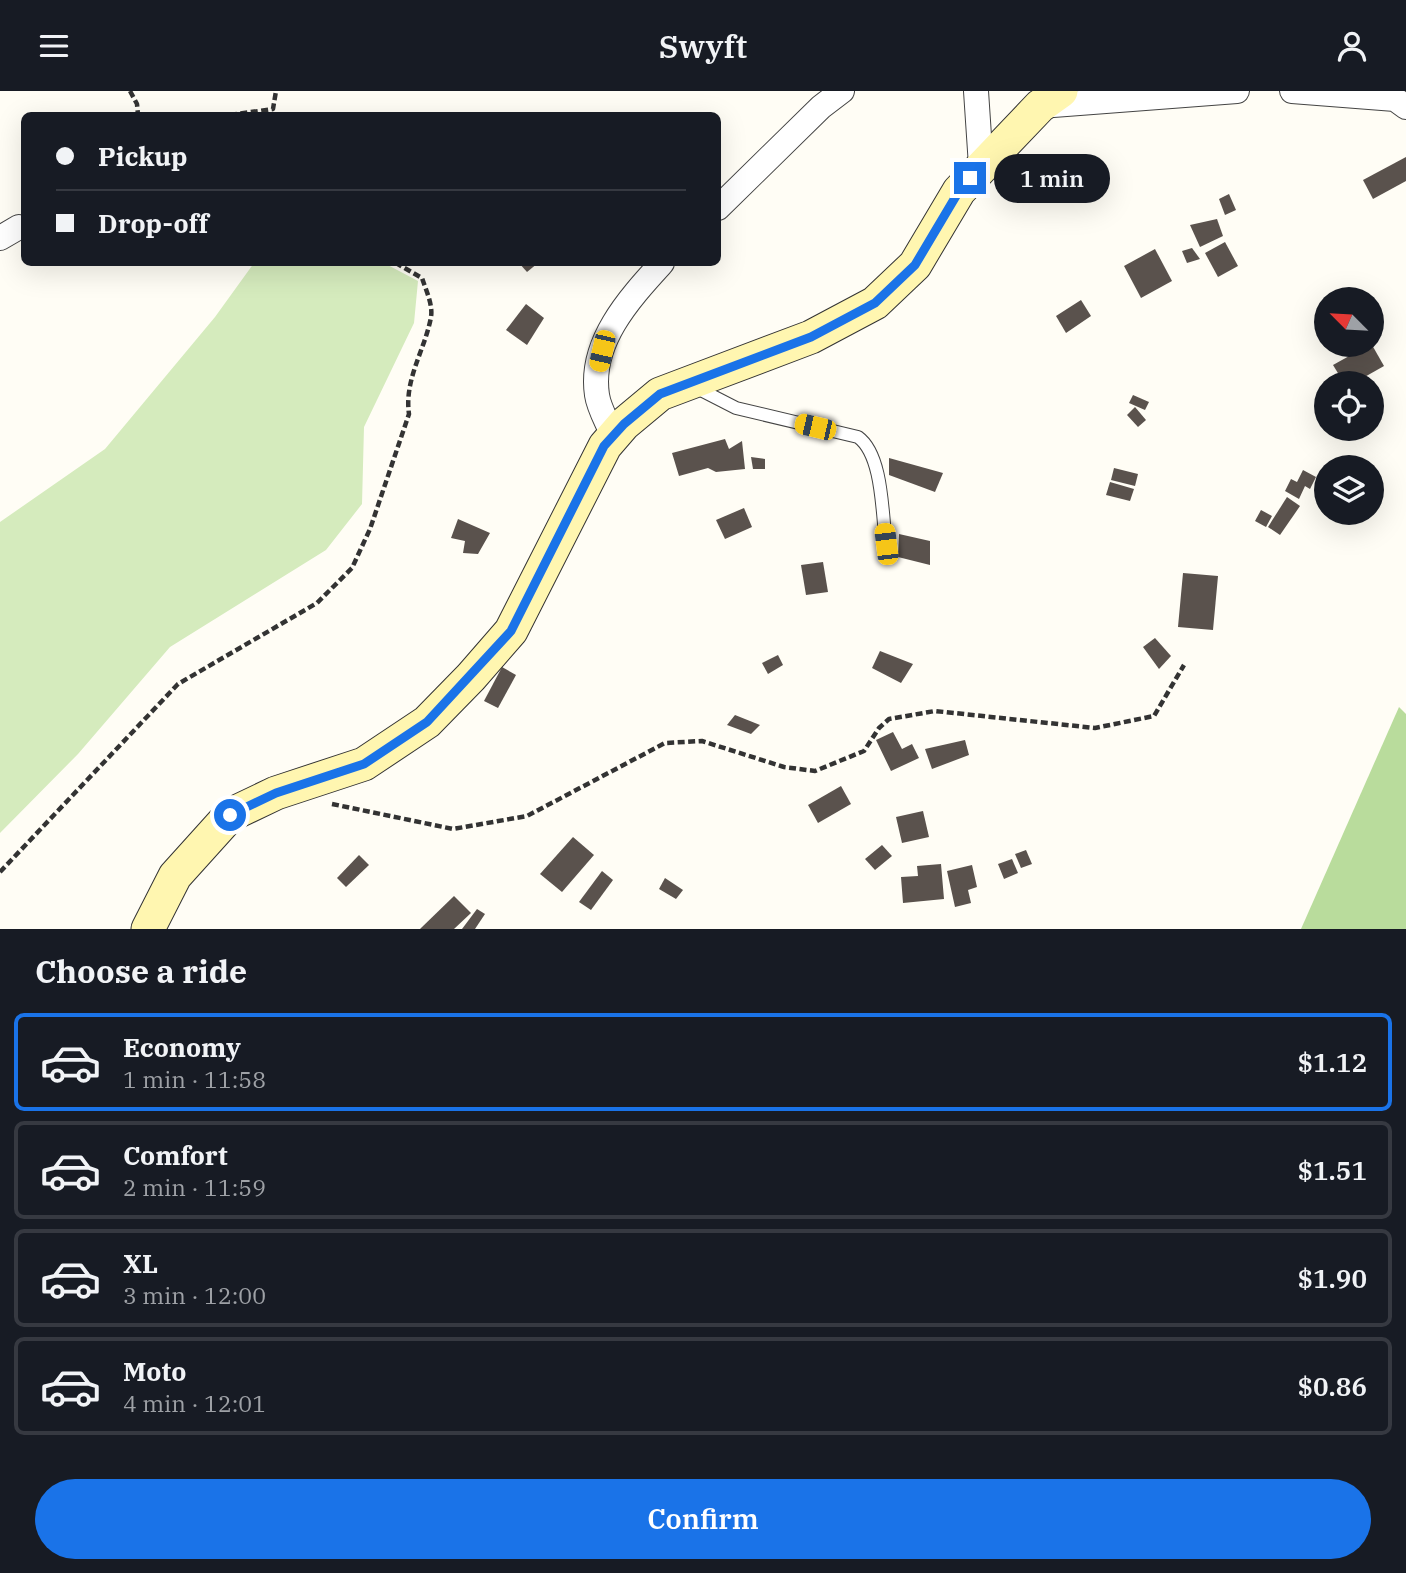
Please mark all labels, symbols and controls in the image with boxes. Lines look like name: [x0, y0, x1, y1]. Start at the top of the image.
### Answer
text: Swyft: [659, 25, 747, 67]
icon: menu: [35, 27, 73, 65]
icon: person: [1333, 27, 1371, 65]
text: Pickup: [98, 139, 188, 173]
callout: 1 min: [995, 153, 1110, 203]
route end: [954, 162, 986, 194]
text: 1 min: [1020, 163, 1084, 193]
text: Drop-off: [98, 206, 209, 240]
north arrow: [1314, 287, 1384, 357]
map controls: [1314, 287, 1384, 525]
car: [588, 328, 617, 374]
button: locate: [1314, 371, 1384, 441]
car: [793, 412, 838, 442]
button: layers: [1314, 455, 1384, 525]
car: [874, 522, 899, 566]
route start: [214, 799, 246, 831]
text: Choose a ride: [35, 950, 247, 992]
text: Economy: [123, 1030, 241, 1064]
icon: car: [39, 1031, 102, 1094]
text: $1.12: [1298, 1045, 1367, 1079]
text: 1 min · 11:58: [123, 1064, 266, 1094]
text: Comfort: [123, 1138, 228, 1172]
icon: car: [39, 1139, 102, 1202]
text: $1.51: [1298, 1153, 1367, 1187]
text: 2 min · 11:59: [123, 1172, 266, 1202]
text: XL: [123, 1246, 158, 1280]
icon: car: [39, 1247, 102, 1310]
text: $1.90: [1298, 1261, 1367, 1295]
text: 3 min · 12:00: [123, 1280, 266, 1310]
text: Moto: [123, 1354, 186, 1388]
icon: car: [39, 1355, 102, 1418]
text: $0.86: [1298, 1369, 1367, 1403]
text: 4 min · 12:01: [123, 1388, 266, 1418]
button: Confirm: [35, 1479, 1371, 1559]

